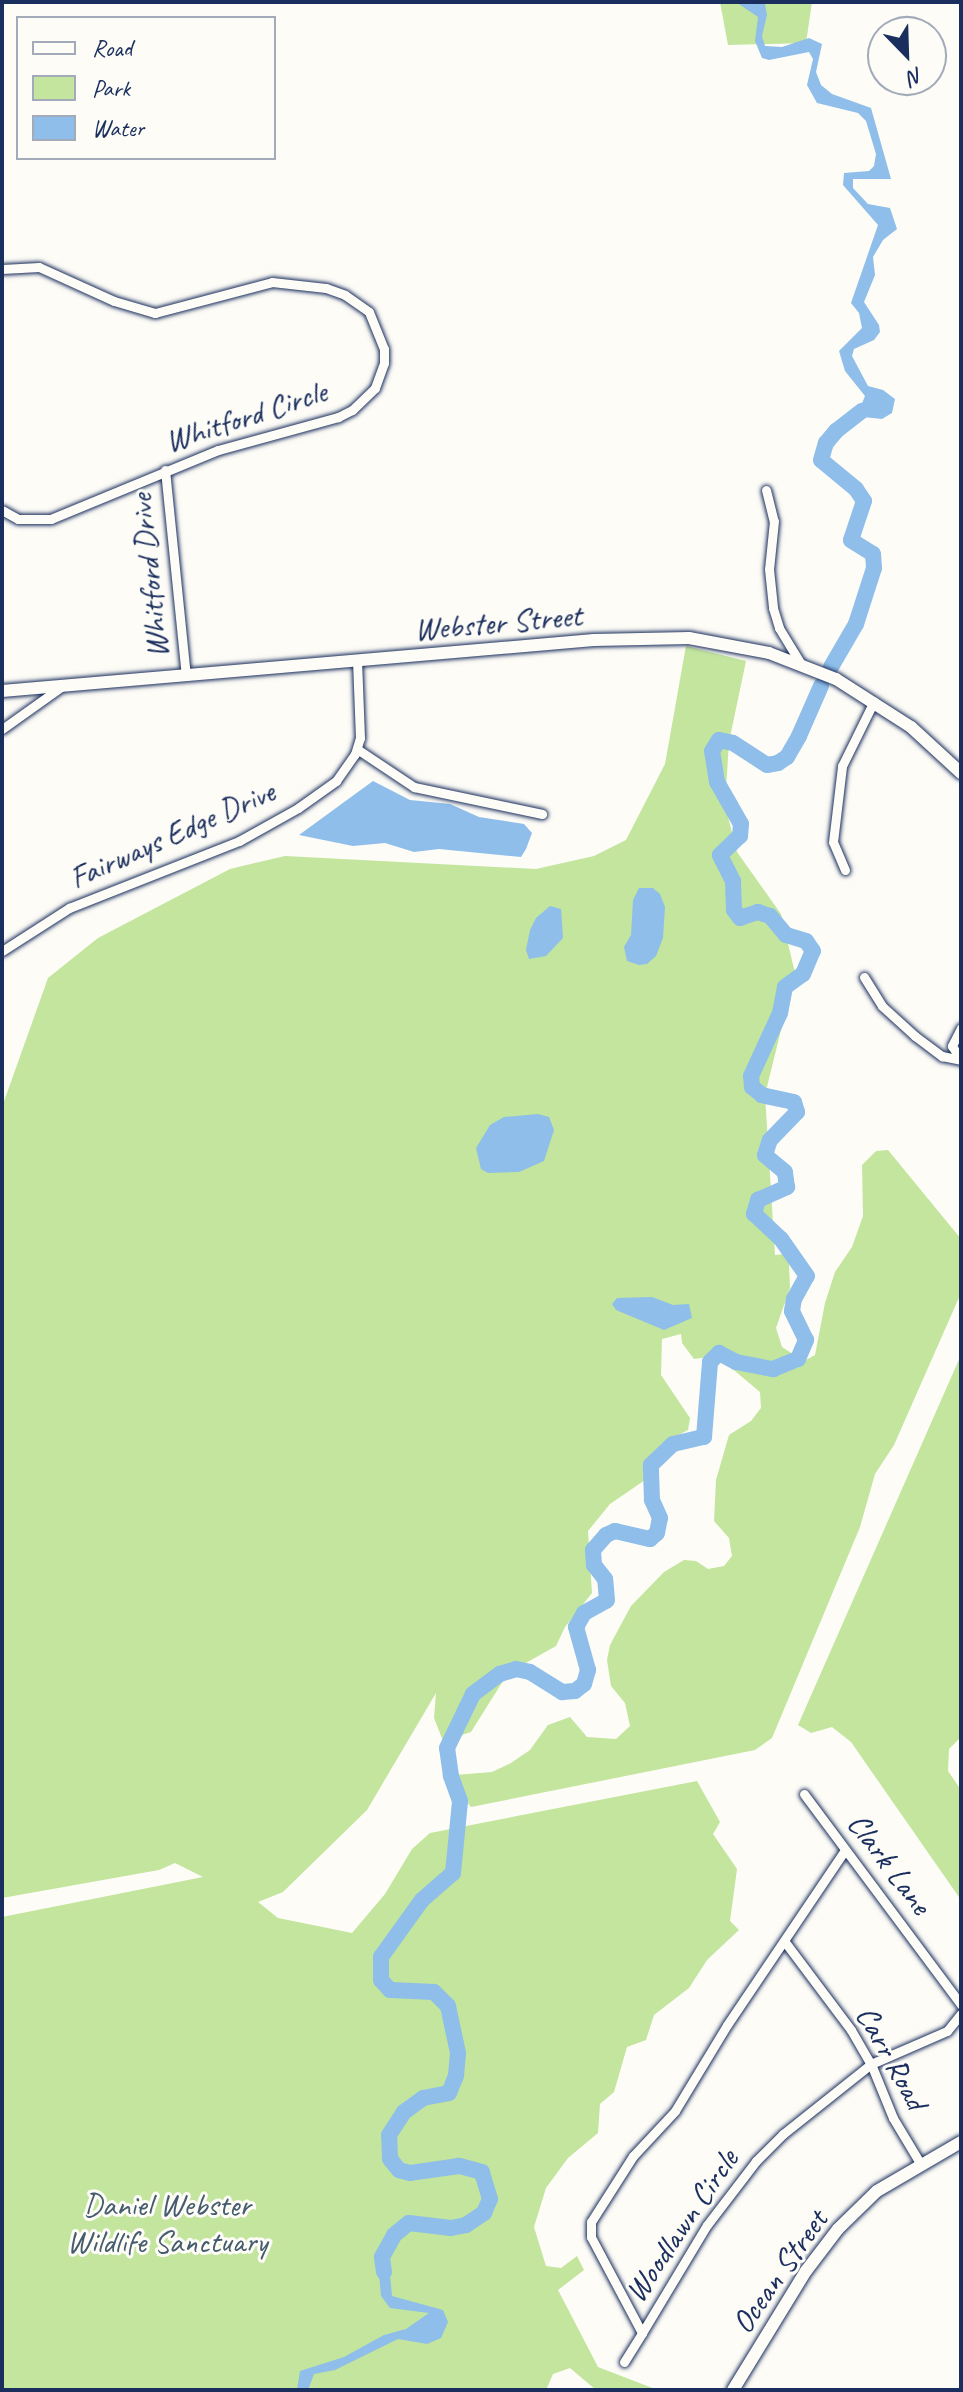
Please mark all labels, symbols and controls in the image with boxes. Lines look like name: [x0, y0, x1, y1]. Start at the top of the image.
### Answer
legend: [16, 16, 276, 160]
north arrow: [867, 16, 947, 96]
text: Road: [92, 33, 132, 63]
text: N: [904, 61, 927, 92]
text: Park: [92, 73, 130, 103]
text: Water: [92, 113, 144, 143]
street label: Whitford Circle: [160, 373, 332, 461]
street label: Whitford Drive: [122, 492, 178, 660]
street label: Webster Street: [412, 597, 584, 649]
street label: Fairways Edge Drive: [63, 773, 281, 897]
street label: Clark Lane: [838, 1805, 940, 1923]
street label: Carr Road: [847, 1999, 935, 2117]
street label: Woodlawn Circle: [617, 2143, 747, 2309]
park label: Daniel Webster Wildlife Sanctuary: [67, 2187, 267, 2262]
street label: Ocean Street: [723, 2203, 837, 2341]

